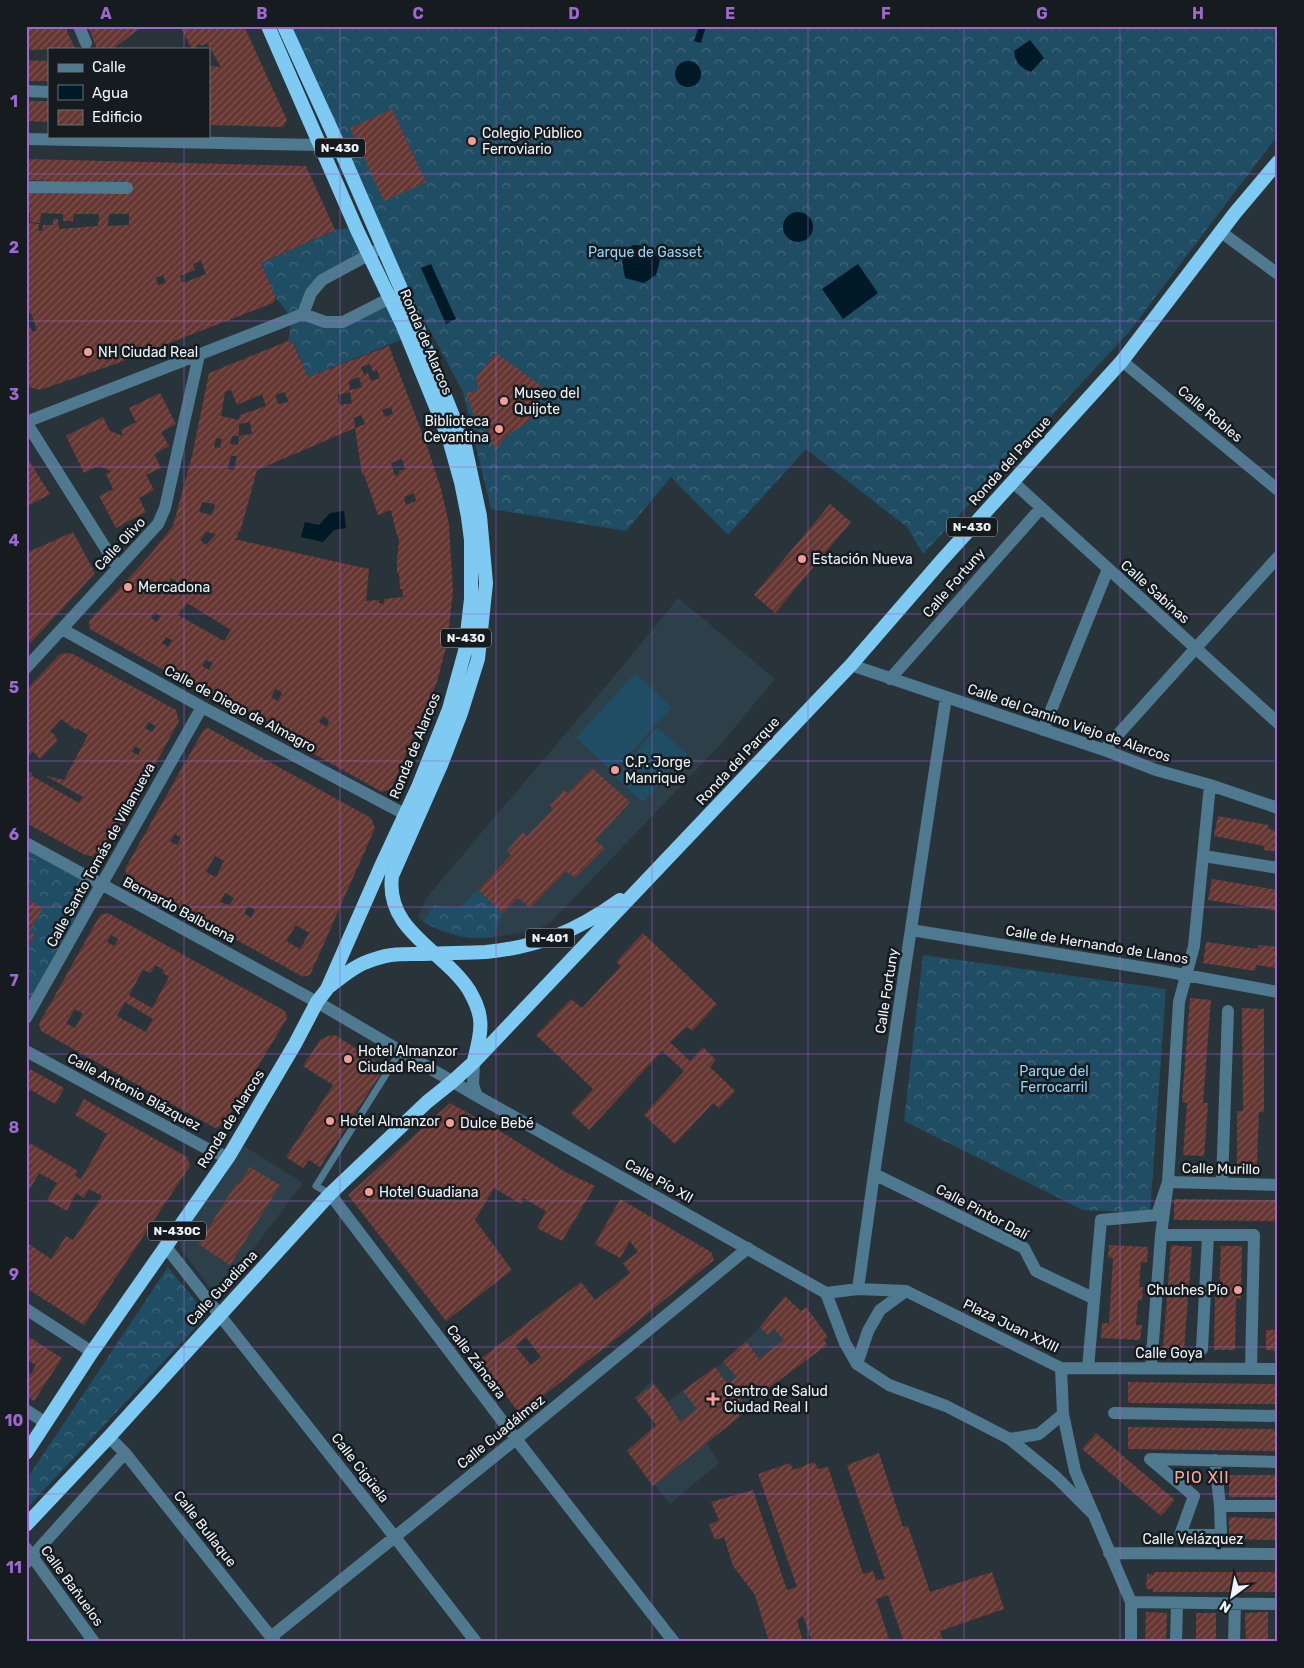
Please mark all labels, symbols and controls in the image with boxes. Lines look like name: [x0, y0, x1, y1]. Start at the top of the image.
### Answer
text: A: [100, 4, 112, 23]
text: B: [256, 4, 268, 23]
text: C: [412, 4, 424, 23]
text: D: [568, 4, 580, 23]
text: E: [725, 4, 735, 23]
text: F: [881, 4, 891, 23]
text: G: [1036, 4, 1048, 23]
text: H: [1192, 4, 1204, 23]
legend: [48, 48, 210, 138]
text: Calle: [92, 58, 126, 76]
text: Agua: [92, 84, 128, 102]
text: 1: [10, 92, 18, 111]
text: Edificio: [92, 108, 142, 126]
place label: Colegio Público Ferroviario: [482, 125, 582, 158]
marker: Colegio Público Ferroviario: [466, 135, 478, 147]
road number: N-430: [315, 138, 365, 158]
text: 2: [9, 238, 19, 257]
park label: Parque de Gasset: [588, 244, 703, 261]
street label: Ronda de Alarcos: [396, 287, 456, 397]
place label: NH Ciudad Real: [98, 344, 198, 361]
marker: NH Ciudad Real: [82, 346, 94, 358]
street label: Calle Robles: [1174, 382, 1246, 446]
text: 3: [9, 385, 19, 404]
place label: Museo del Quijote: [514, 385, 580, 418]
marker: Museo del Quijote: [498, 395, 510, 407]
place label: Biblioteca Cevantina: [423, 413, 489, 446]
street label: Ronda del Parque: [965, 413, 1055, 509]
marker: Biblioteca Cevantina: [493, 423, 505, 435]
street label: Calle Olivo: [91, 514, 149, 574]
road number: N-430: [947, 518, 997, 536]
text: 4: [9, 531, 20, 550]
street label: Calle Fortuny: [919, 545, 989, 621]
place label: Estación Nueva: [812, 551, 913, 568]
marker: Estación Nueva: [796, 553, 808, 565]
street label: Calle Sabinas: [1117, 557, 1193, 627]
place label: Mercadona: [138, 579, 210, 596]
marker: Mercadona: [122, 581, 134, 593]
road number: N-430: [441, 628, 491, 648]
street label: Calle de Diego de Almagro: [161, 662, 319, 756]
text: 5: [9, 678, 19, 697]
street label: Calle del Camino Viejo de Alarcos: [965, 680, 1173, 766]
street label: Ronda de Alarcos: [386, 690, 444, 802]
street label: Ronda del Parque: [693, 713, 783, 809]
place label: C.P. Jorge Manrique: [625, 754, 691, 787]
street label: Calle Santo Tomás de Villanueva: [43, 760, 159, 950]
marker: C.P. Jorge Manrique: [609, 764, 621, 776]
text: 6: [9, 825, 19, 844]
street label: Bernardo Balbuena: [120, 873, 238, 947]
street label: Calle de Hernando de Llanos: [1004, 922, 1190, 968]
road number: N-401: [526, 928, 574, 948]
street label: Calle Fortuny: [872, 947, 902, 1035]
text: 7: [9, 971, 19, 990]
place label: Hotel Almanzor Ciudad Real: [358, 1043, 458, 1076]
street label: Calle Antonio Blázquez: [64, 1050, 204, 1134]
marker: Hotel Almanzor Ciudad Real: [342, 1053, 354, 1065]
park label: Parque del Ferrocarril: [1019, 1063, 1089, 1096]
street label: Ronda de Alarcos: [194, 1067, 268, 1171]
place label: Hotel Almanzor: [340, 1113, 440, 1130]
marker: Hotel Almanzor: [324, 1115, 336, 1127]
place label: Dulce Bebé: [460, 1115, 534, 1132]
marker: Dulce Bebé: [444, 1117, 456, 1129]
text: 8: [9, 1118, 20, 1137]
street label: Calle Pío XII: [622, 1155, 696, 1207]
street label: Calle Murillo: [1182, 1160, 1260, 1178]
street label: Calle Pintor Dalí: [933, 1181, 1032, 1244]
place label: Hotel Guadiana: [379, 1184, 478, 1201]
marker: Hotel Guadiana: [363, 1186, 375, 1198]
road number: N-430C: [148, 1222, 206, 1240]
street label: Calle Guadiana: [183, 1247, 261, 1329]
text: 9: [9, 1265, 19, 1284]
place label: Chuches Pío: [1147, 1282, 1228, 1299]
marker: Chuches Pío: [1232, 1284, 1244, 1296]
street label: Plaza Juan XXIII: [960, 1295, 1062, 1357]
street label: Calle Záncara: [443, 1322, 509, 1402]
street label: Calle Goya: [1135, 1345, 1203, 1362]
place label: Centro de Salud Ciudad Real I: [724, 1383, 828, 1416]
street label: Calle Guadálmez: [454, 1392, 548, 1472]
marker: Centro de Salud Ciudad Real I: [706, 1392, 720, 1406]
text: 10: [5, 1411, 24, 1430]
street label: Calle Cigüela: [328, 1430, 392, 1506]
district label: PIO XII: [1174, 1468, 1230, 1487]
street label: Calle Bullaque: [170, 1487, 240, 1571]
street label: Calle Velázquez: [1143, 1531, 1243, 1548]
street label: Calle Bañuelos: [37, 1542, 107, 1630]
text: 11: [6, 1558, 22, 1577]
north arrow: [1206, 1570, 1256, 1620]
text: N: [1217, 1597, 1234, 1616]

